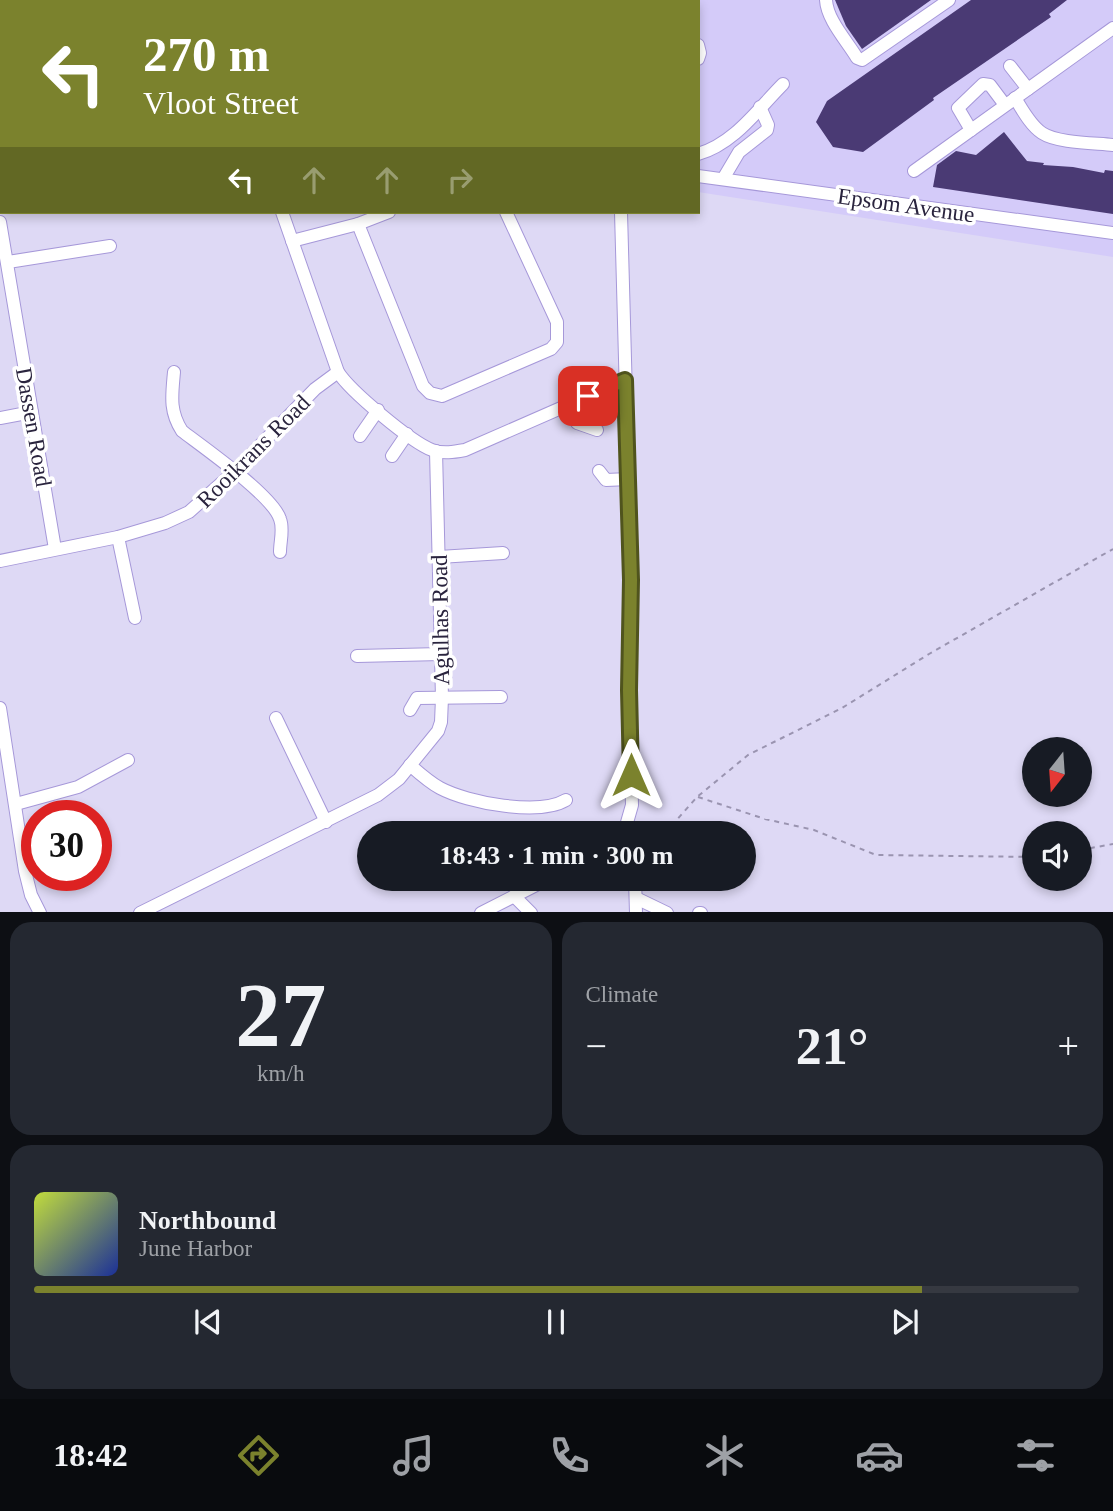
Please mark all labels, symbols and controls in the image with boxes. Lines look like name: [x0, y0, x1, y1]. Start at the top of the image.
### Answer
text: 270 m: [143, 27, 270, 82]
icon: left: [28, 28, 119, 119]
text: Vloot Street: [143, 85, 299, 121]
icon: left: [222, 161, 260, 199]
icon: ahead: [295, 161, 333, 199]
icon: ahead: [368, 161, 406, 199]
icon: right: [441, 161, 479, 199]
street label: Epsom Avenue: [836, 183, 976, 227]
street label: Dassen Road: [11, 365, 56, 489]
pin: [558, 366, 618, 426]
icon: arrive: [569, 377, 607, 415]
street label: Rooikrans Road: [192, 390, 315, 513]
street label: Agulhas Road: [427, 554, 454, 686]
north arrow: [1022, 737, 1092, 807]
map controls: [1022, 737, 1092, 891]
position arrow: [594, 738, 668, 812]
speed limit sign: 30: [21, 800, 112, 891]
button: sound: [1022, 821, 1092, 891]
text: 18:43 · 1 min · 300 m: [440, 841, 674, 870]
text: 27: [235, 965, 326, 1066]
text: Climate: [586, 982, 658, 1007]
text: 21°: [796, 1018, 869, 1075]
text: −: [586, 1025, 607, 1067]
text: +: [1058, 1025, 1079, 1067]
text: km/h: [257, 1061, 304, 1086]
text: Northbound: [139, 1206, 276, 1235]
text: June Harbor: [139, 1236, 252, 1261]
icon: previous: [189, 1303, 227, 1341]
icon: pause: [537, 1303, 575, 1341]
icon: next: [886, 1303, 924, 1341]
icon: directions: [234, 1431, 283, 1480]
icon: music: [389, 1431, 438, 1480]
icon: phone: [545, 1431, 594, 1480]
icon: climate: [700, 1431, 749, 1480]
icon: car: [855, 1431, 904, 1480]
icon: filters: [1011, 1431, 1060, 1480]
text: 18:42: [53, 1437, 128, 1473]

